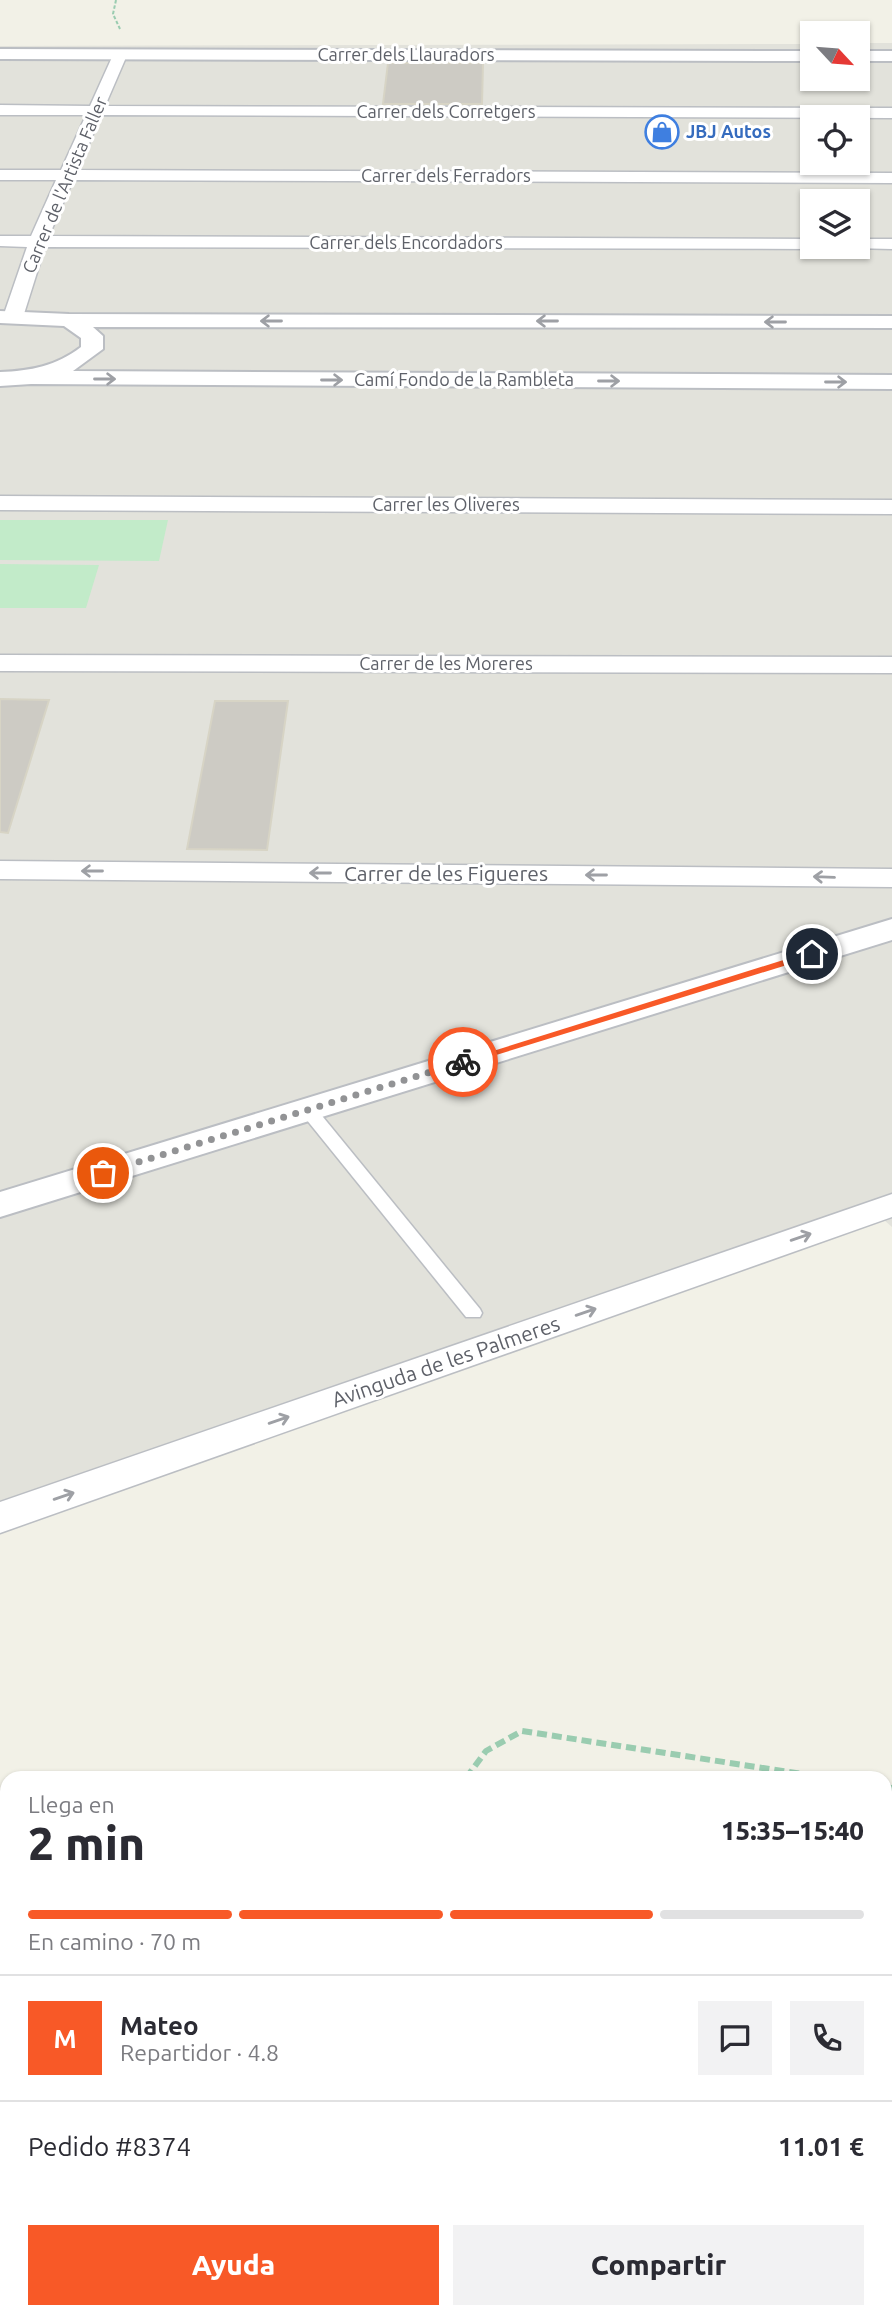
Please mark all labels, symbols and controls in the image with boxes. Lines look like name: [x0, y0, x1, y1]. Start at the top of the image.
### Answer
north arrow: [800, 21, 870, 91]
map controls: [800, 21, 870, 259]
street label: Carrer dels Llauradors: [317, 44, 495, 64]
street label: Carrer de l'Artista Faller: [18, 93, 110, 276]
street label: Carrer dels Corretgers: [357, 101, 536, 121]
button: locate: [800, 105, 870, 175]
shop icon: JBJ Autos: [643, 113, 681, 151]
place label: JBJ Autos: [686, 121, 771, 141]
street label: Carrer dels Ferradors: [361, 165, 531, 185]
button: layers: [800, 189, 870, 259]
street label: Carrer dels Encordadors: [309, 232, 503, 252]
one-way arrow: [260, 314, 283, 328]
one-way arrow: [536, 314, 559, 328]
one-way arrow: [764, 315, 787, 329]
street label: Camí Fondo de la Rambleta: [354, 369, 574, 389]
one-way arrow: [93, 372, 116, 386]
one-way arrow: [320, 373, 343, 387]
one-way arrow: [597, 374, 620, 388]
one-way arrow: [824, 375, 847, 389]
street label: Carrer les Oliveres: [372, 494, 520, 514]
street label: Carrer de les Moreres: [359, 653, 533, 673]
street label: Carrer de les Figueres: [344, 861, 548, 885]
one-way arrow: [81, 864, 104, 878]
one-way arrow: [309, 866, 332, 880]
one-way arrow: [585, 868, 608, 882]
one-way arrow: [813, 870, 836, 883]
pin: [782, 924, 842, 984]
icon: home: [793, 935, 831, 973]
courier: [428, 1027, 498, 1097]
icon: bike: [444, 1043, 482, 1081]
pin: [73, 1143, 133, 1203]
icon: bag: [84, 1154, 122, 1192]
one-way arrow: [789, 1230, 811, 1242]
one-way arrow: [575, 1305, 597, 1317]
street label: Avinguda de les Palmeres: [329, 1311, 563, 1411]
one-way arrow: [268, 1413, 290, 1426]
one-way arrow: [53, 1489, 75, 1501]
text: Llega en: [28, 1792, 115, 1817]
text: 15:35–15:40: [721, 1816, 864, 1845]
text: 2 min: [28, 1817, 145, 1869]
text: En camino · 70 m: [28, 1929, 201, 1954]
button: chat: [698, 2001, 772, 2075]
button: phone: [790, 2001, 864, 2075]
text: Mateo: [120, 2011, 199, 2040]
text: M: [53, 2024, 77, 2053]
text: Repartidor · 4.8: [120, 2040, 279, 2065]
text: Pedido #8374: [28, 2132, 191, 2161]
text: 11.01 €: [778, 2132, 864, 2161]
button: Ayuda: [28, 2225, 439, 2305]
button: Compartir: [453, 2225, 864, 2305]

